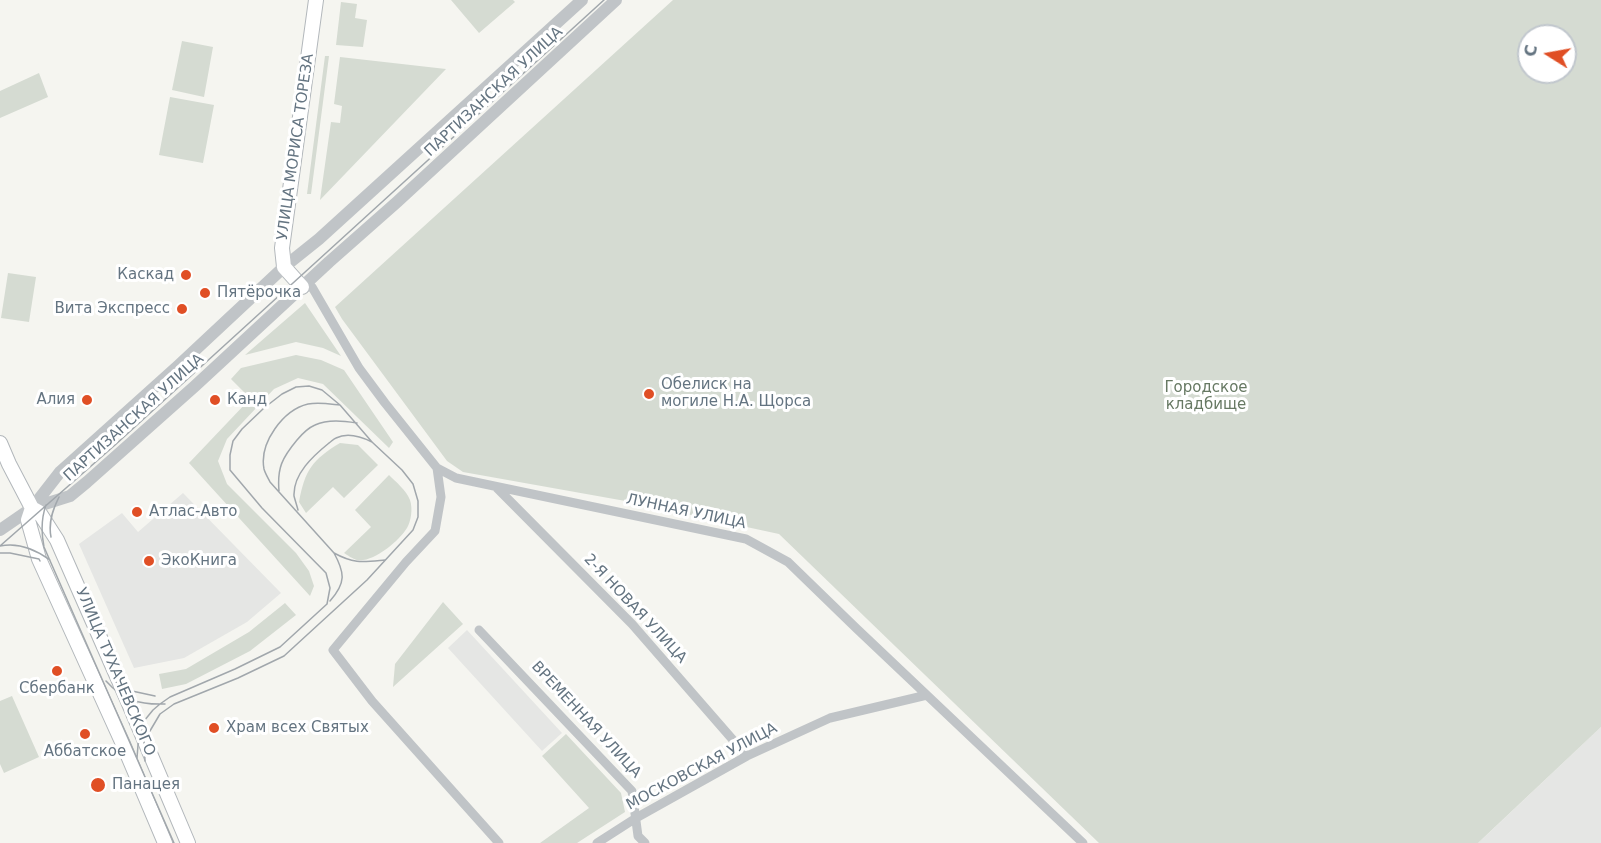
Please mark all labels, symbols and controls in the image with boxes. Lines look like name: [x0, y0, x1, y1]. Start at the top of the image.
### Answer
street label: ПАРТИЗАНСКАЯ УЛИЦА: [421, 23, 567, 161]
north arrow: [1517, 24, 1577, 84]
text: С: [1520, 43, 1541, 58]
street label: УЛИЦА МОРИСА ТОРЕЗА: [274, 53, 318, 241]
place label: Каскад: [117, 266, 174, 284]
marker: Каскад: [179, 268, 193, 282]
place label: Пятёрочка: [217, 284, 301, 302]
marker: Пятёрочка: [198, 286, 212, 300]
place label: Вита Экспресс: [54, 300, 170, 318]
marker: Вита Экспресс: [175, 302, 189, 316]
street label: ПАРТИЗАНСКАЯ УЛИЦА: [60, 350, 208, 486]
place label: Обелиск на могиле Н.А. Щорса: [661, 376, 811, 411]
park label: Городское кладбище: [1164, 379, 1248, 414]
marker: Обелиск на могиле Н.А. Щорса: [642, 387, 656, 401]
place label: Алия: [36, 391, 75, 409]
place label: Канд: [227, 391, 267, 409]
marker: Алия: [80, 393, 94, 407]
marker: Канд: [208, 393, 222, 407]
street label: ЛУННАЯ УЛИЦА: [624, 491, 748, 533]
place label: Атлас-Авто: [149, 503, 237, 521]
marker: Атлас-Авто: [130, 505, 144, 519]
street label: 2-Я НОВАЯ УЛИЦА: [580, 551, 690, 667]
place label: ЭкоКнига: [161, 552, 237, 570]
marker: ЭкоКнига: [142, 554, 156, 568]
street label: УЛИЦА ТУХАЧЕВСКОГО: [71, 585, 159, 759]
street label: ВРЕМЕННАЯ УЛИЦА: [527, 658, 645, 782]
marker: Сбербанк: [50, 664, 64, 678]
place label: Сбербанк: [19, 680, 95, 698]
place label: Храм всех Святых: [226, 719, 369, 737]
street label: МОСКОВСКАЯ УЛИЦА: [624, 720, 780, 814]
marker: Храм всех Святых: [207, 721, 221, 735]
marker: Аббатское: [78, 727, 92, 741]
place label: Аббатское: [44, 743, 126, 761]
marker: Панацея: [89, 776, 107, 794]
place label: Панацея: [112, 776, 180, 794]

